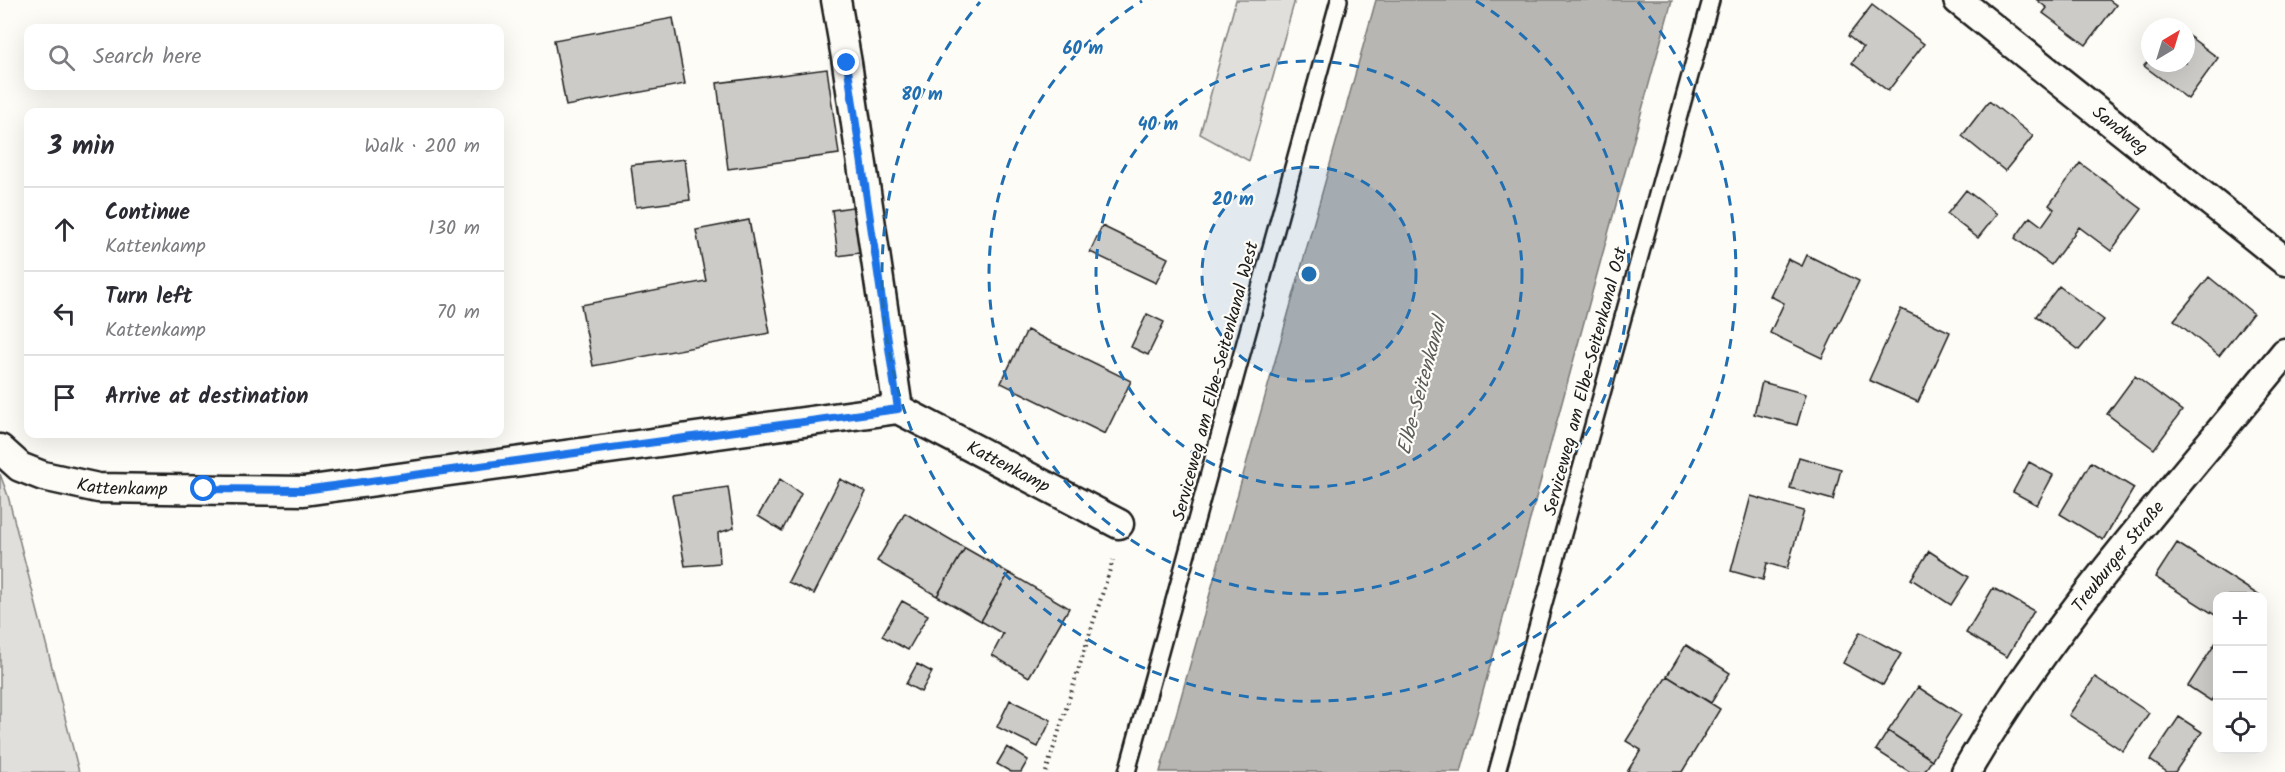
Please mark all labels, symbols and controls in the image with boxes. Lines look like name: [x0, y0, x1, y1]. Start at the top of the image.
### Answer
north arrow: [2141, 18, 2195, 72]
search box: [24, 24, 504, 90]
text: 60 m: [1063, 35, 1104, 64]
text: Search here: [93, 40, 201, 75]
icon: search: [45, 41, 78, 74]
route end: [833, 49, 859, 75]
text: 80 m: [901, 81, 943, 110]
street label: Sandweg: [2085, 99, 2154, 163]
text: 40 m: [1138, 111, 1179, 140]
text: 3 min: [48, 126, 115, 168]
text: Walk · 200 m: [364, 131, 480, 163]
text: 20 m: [1212, 186, 1254, 215]
text: Continue: [105, 196, 190, 231]
icon: ahead: [48, 213, 81, 246]
text: 130 m: [428, 213, 480, 245]
text: Kattenkamp: [105, 231, 206, 263]
street label: Serviceweg am Elbe-Seitenkanal West: [1165, 237, 1268, 524]
street label: Serviceweg am Elbe-Seitenkanal Ost: [1537, 243, 1637, 519]
centre of rings: [1299, 264, 1319, 284]
text: Turn left: [105, 280, 192, 315]
icon: left: [48, 297, 81, 330]
text: 70 m: [437, 297, 480, 329]
water label: Elbe-Seitenkanal: [1389, 310, 1458, 459]
text: Kattenkamp: [105, 315, 206, 347]
text: Arrive at destination: [105, 380, 308, 415]
icon: arrive: [48, 381, 81, 414]
street label: Kattenkamp: [961, 434, 1055, 502]
street label: Kattenkamp: [74, 471, 168, 505]
route start: [190, 475, 216, 501]
street label: Treuburger Straße: [2065, 495, 2173, 619]
map controls: [2213, 592, 2267, 754]
button: +: [2213, 592, 2267, 646]
button: −: [2213, 646, 2267, 700]
button: locate: [2213, 700, 2267, 754]

